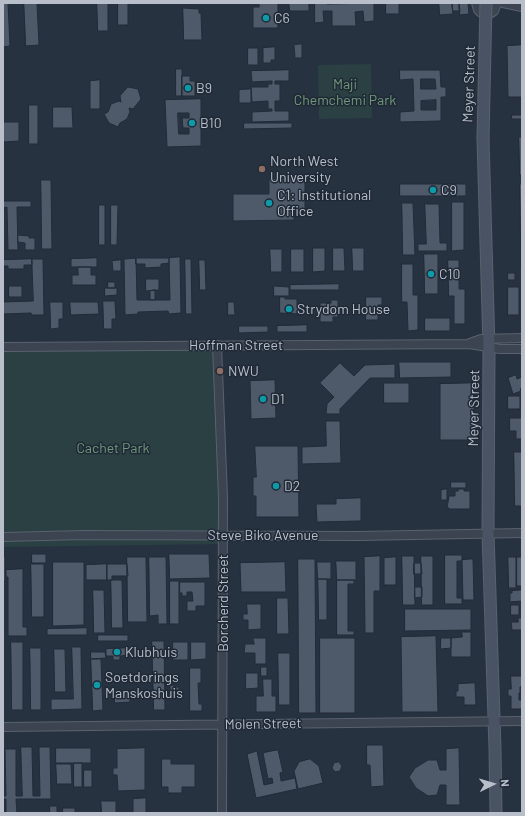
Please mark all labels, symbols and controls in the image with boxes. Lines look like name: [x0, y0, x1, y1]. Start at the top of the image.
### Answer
place label: C6: [274, 10, 290, 26]
marker: C6: [261, 13, 271, 23]
street label: Meyer Street: [459, 45, 479, 123]
park label: Maji Chemchemi Park: [294, 76, 396, 108]
place label: B9: [196, 80, 212, 96]
marker: B9: [183, 83, 193, 93]
place label: B10: [200, 115, 222, 131]
marker: B10: [187, 118, 197, 128]
place label: North West University: [270, 153, 339, 186]
marker: North West University: [257, 164, 267, 174]
place label: C9: [441, 182, 457, 198]
marker: C9: [428, 185, 438, 195]
place label: C1: Institutional Office: [277, 187, 371, 220]
marker: C1: Institutional Office: [264, 198, 274, 208]
place label: C10: [439, 266, 460, 282]
marker: C10: [426, 269, 436, 279]
place label: Strydom House: [297, 301, 390, 317]
marker: Strydom House: [284, 304, 294, 314]
street label: Hoffman Street: [189, 337, 283, 353]
place label: NWU: [228, 363, 259, 379]
marker: NWU: [215, 366, 225, 376]
street label: Meyer Street: [465, 369, 483, 447]
place label: D1: [271, 391, 285, 407]
marker: D1: [258, 394, 268, 404]
park label: Cachet Park: [76, 440, 150, 456]
place label: D2: [284, 478, 300, 494]
marker: D2: [271, 481, 281, 491]
street label: Steve Biko Avenue: [207, 527, 319, 543]
street label: Borcherd Street: [215, 554, 231, 652]
place label: Klubhuis: [125, 644, 177, 660]
marker: Klubhuis: [112, 647, 122, 657]
place label: Soetdorings Manskoshuis: [105, 669, 183, 702]
marker: Soetdorings Manskoshuis: [92, 680, 102, 690]
street label: Molen Street: [224, 715, 302, 733]
north arrow: [473, 764, 513, 804]
text: N: [499, 779, 512, 787]

